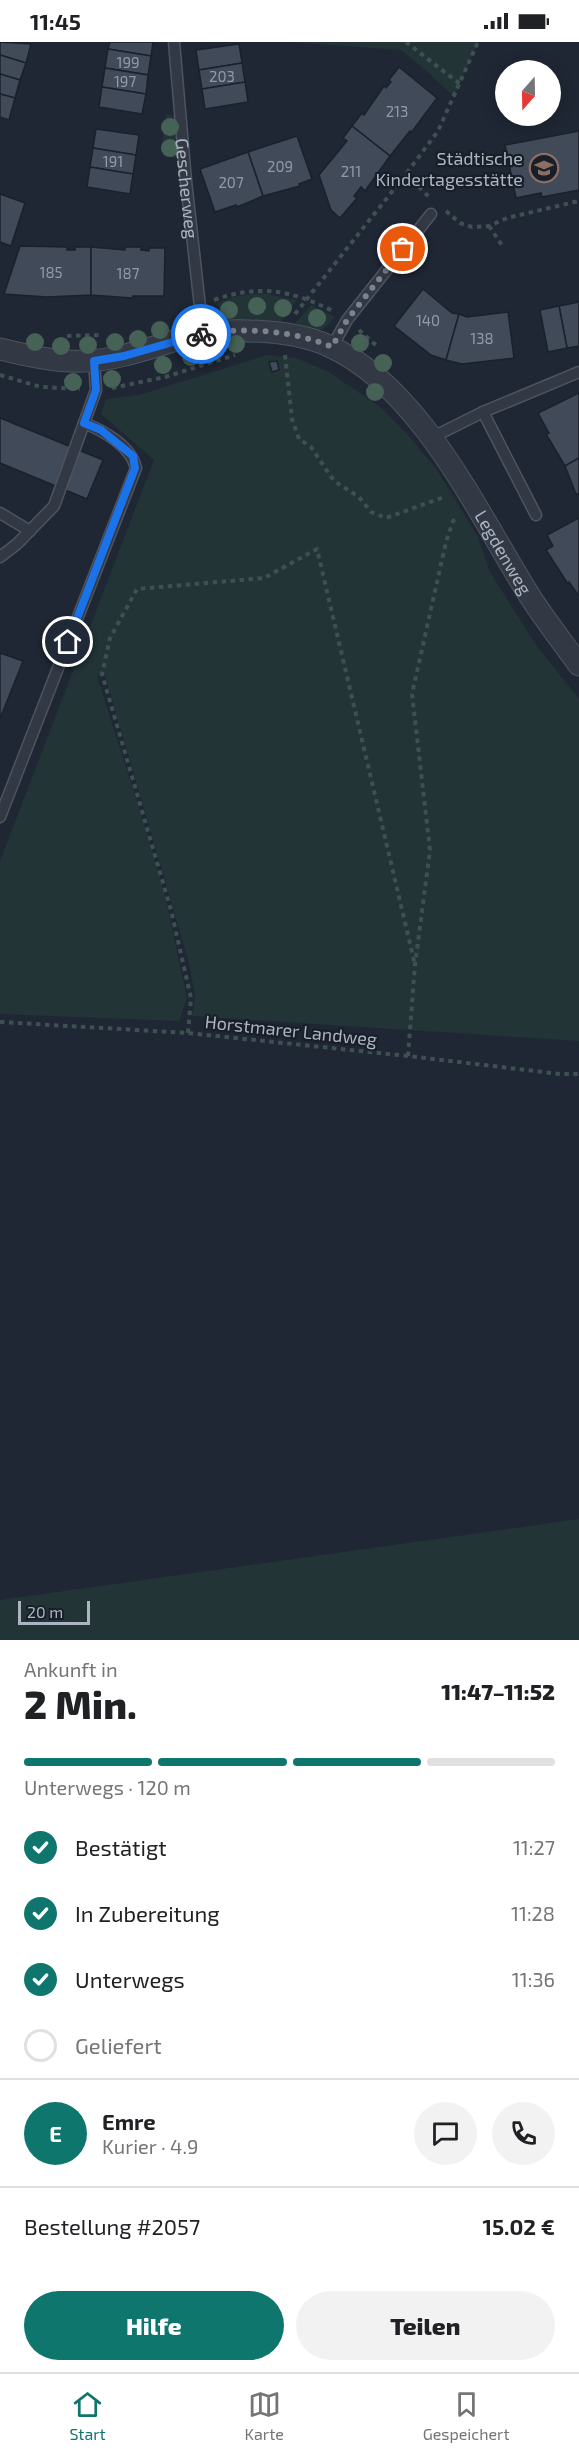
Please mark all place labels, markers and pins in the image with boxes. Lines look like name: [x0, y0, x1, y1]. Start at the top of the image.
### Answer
place label: Städtische Kindertagesstätte: [375, 147, 523, 190]
school or university icon: Städtische Kindertagesstätte: [528, 152, 560, 184]
pin: [377, 223, 428, 274]
pin: [42, 616, 93, 667]

